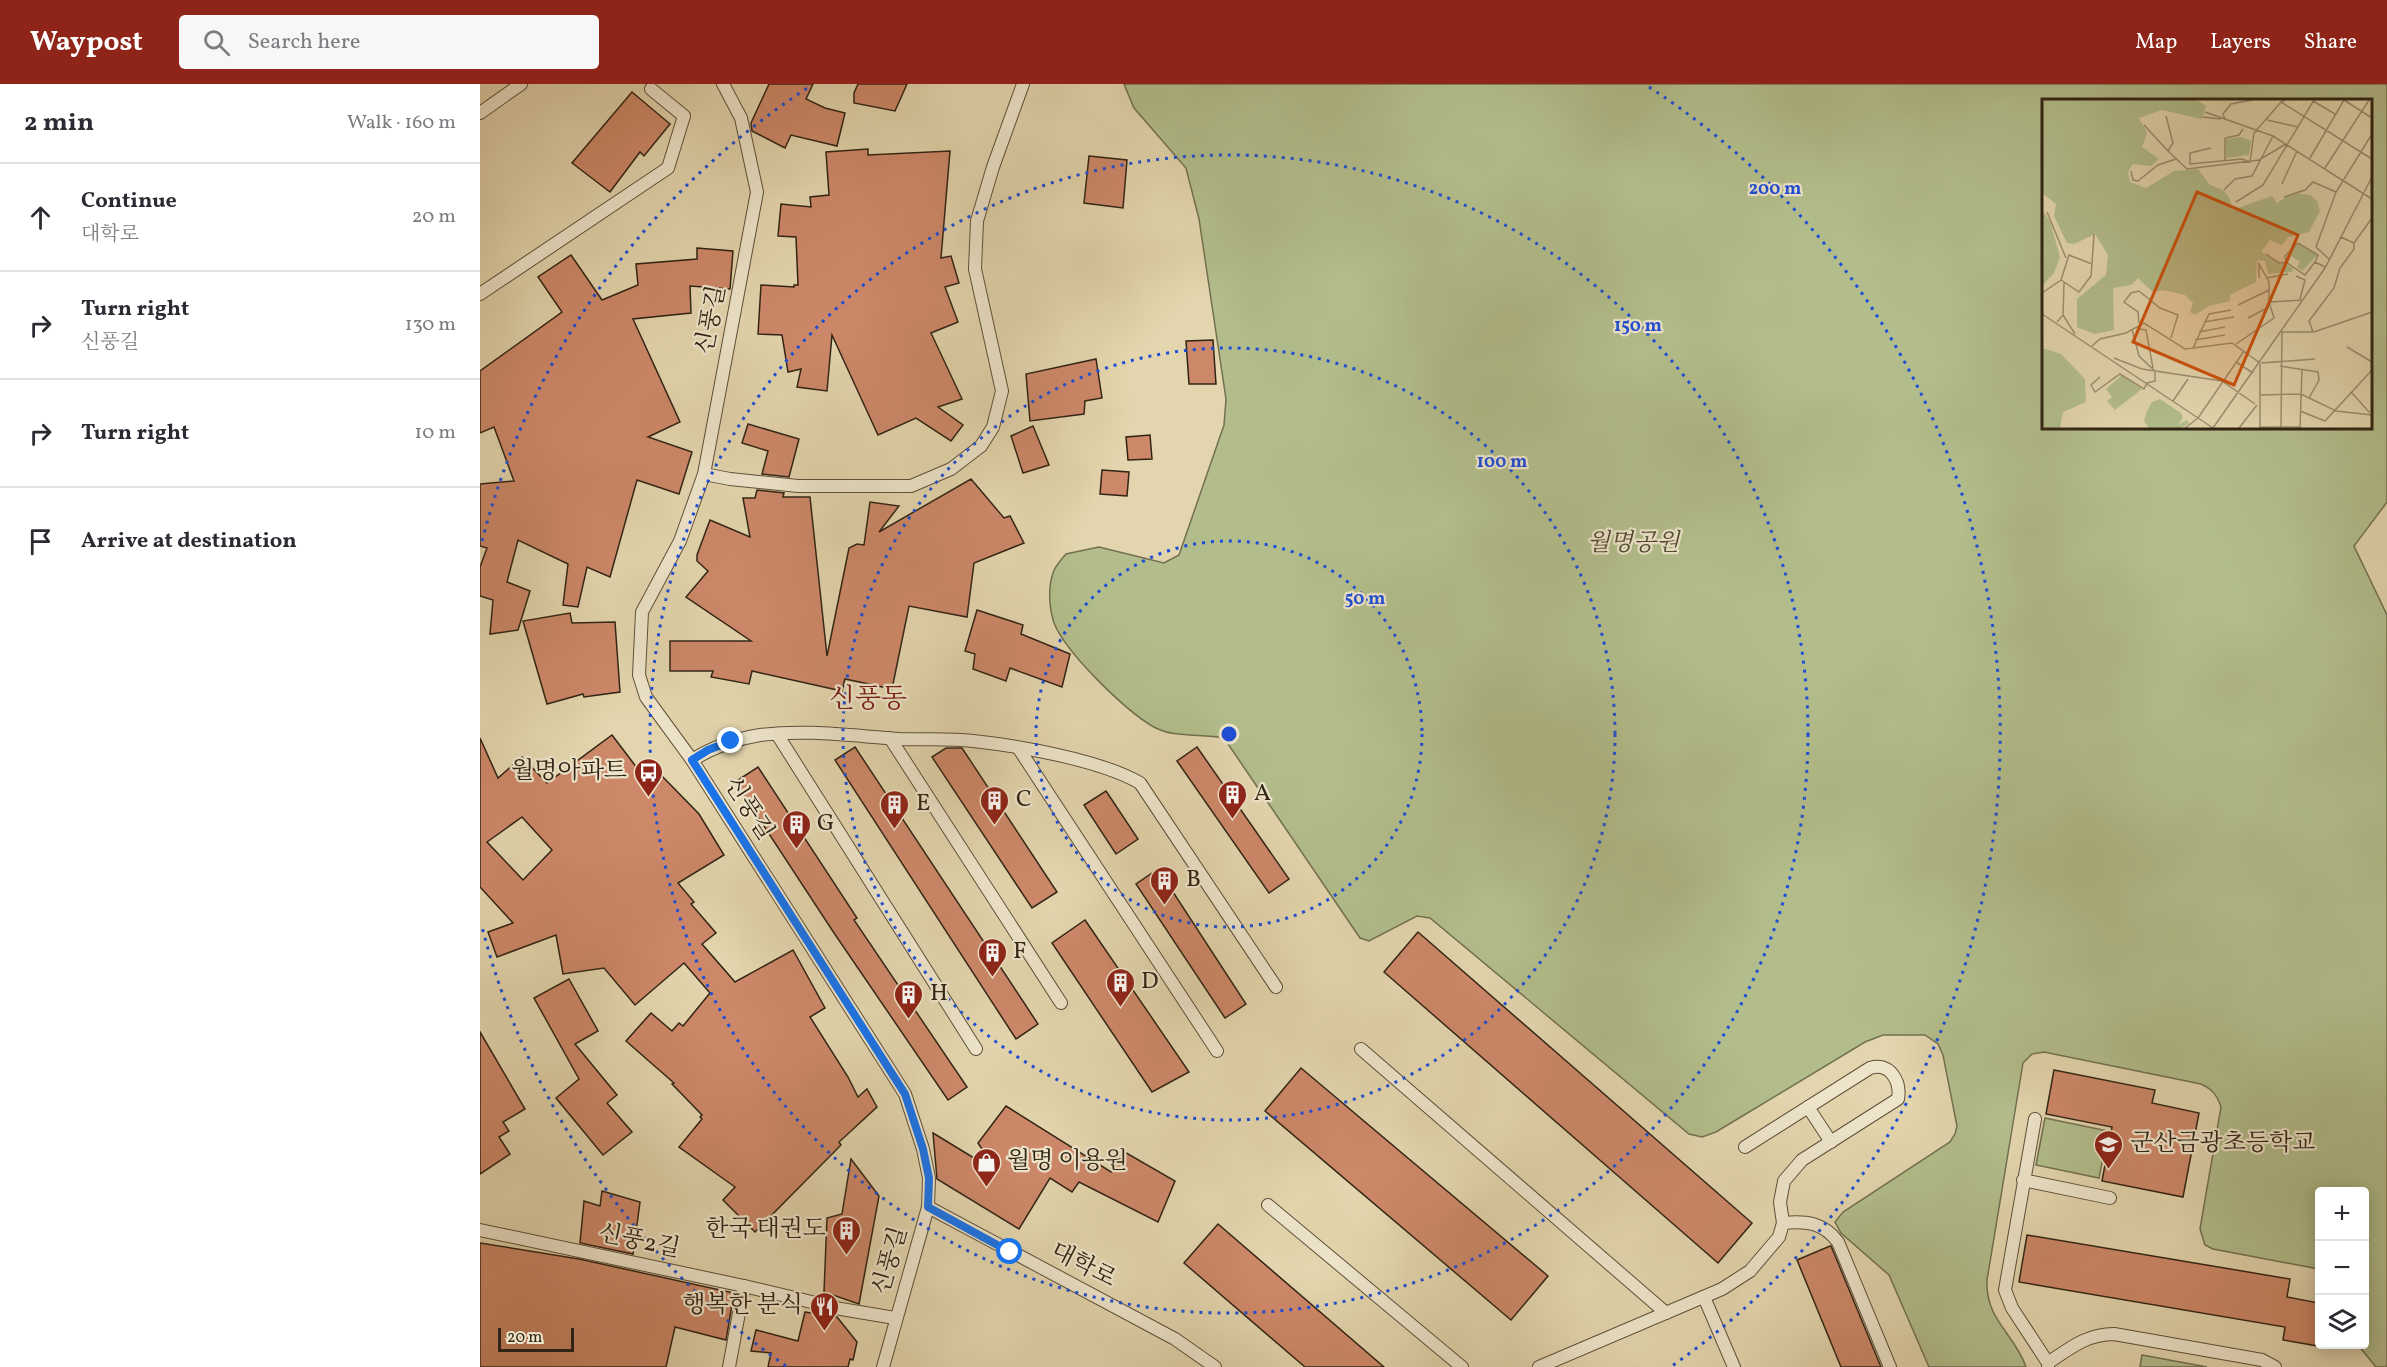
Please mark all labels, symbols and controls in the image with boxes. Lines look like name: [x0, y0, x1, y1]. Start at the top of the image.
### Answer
search box: [179, 15, 599, 69]
text: Waypost: [30, 23, 143, 62]
icon: search: [200, 26, 233, 59]
text: Search here: [248, 27, 360, 58]
text: Map: [2135, 28, 2177, 57]
text: Layers: [2210, 28, 2271, 57]
text: Share: [2304, 28, 2357, 57]
inset map: [2042, 99, 2372, 429]
text: 2 min: [24, 105, 94, 141]
text: Walk · 160 m: [347, 109, 456, 137]
text: 200 m: [1749, 177, 1801, 202]
text: Continue: [81, 186, 177, 217]
icon: ahead: [24, 201, 57, 234]
text: 20 m: [412, 203, 456, 231]
text: 대학로: [81, 221, 139, 249]
street label: 신풍길: [689, 283, 735, 357]
text: Turn right: [81, 294, 189, 325]
icon: right: [24, 309, 57, 342]
text: 130 m: [405, 311, 456, 339]
text: 150 m: [1614, 314, 1662, 339]
text: 신풍길: [81, 329, 139, 357]
icon: right: [24, 417, 57, 450]
text: Turn right: [81, 418, 189, 449]
text: 10 m: [415, 419, 456, 447]
text: 100 m: [1477, 450, 1527, 475]
icon: arrive: [24, 525, 57, 558]
text: Arrive at destination: [81, 526, 297, 557]
park label: 월명공원: [1587, 527, 1681, 561]
text: 50 m: [1345, 587, 1385, 612]
district label: 신풍동: [829, 681, 907, 719]
centre of rings: [1219, 724, 1239, 744]
route end: [717, 727, 743, 753]
place label: 월명아파트: [511, 755, 627, 789]
bus stop icon: 월명아파트: [632, 756, 664, 798]
street label: 신풍길: [715, 771, 781, 847]
place label: A: [1254, 777, 1271, 811]
building icon: A: [1217, 778, 1249, 820]
place label: C: [1016, 783, 1032, 817]
building icon: C: [979, 784, 1011, 826]
place label: E: [916, 787, 930, 821]
building icon: E: [879, 788, 911, 830]
place label: G: [817, 807, 835, 841]
building icon: G: [780, 808, 812, 850]
place label: B: [1186, 863, 1201, 897]
building icon: B: [1149, 864, 1181, 906]
place label: F: [1013, 935, 1026, 969]
building icon: F: [976, 936, 1008, 978]
place label: D: [1141, 965, 1159, 999]
building icon: D: [1104, 966, 1136, 1008]
place label: H: [930, 977, 948, 1011]
building icon: H: [893, 978, 925, 1020]
place label: 군산금광초등학교: [2130, 1127, 2315, 1161]
school or university icon: 군산금광초등학교: [2093, 1128, 2125, 1170]
place label: 월명 이용원: [1007, 1145, 1128, 1179]
shop icon: 월명 이용원: [970, 1146, 1002, 1188]
map controls: [2315, 1187, 2369, 1349]
button: +: [2315, 1187, 2369, 1241]
place label: 한국 태권도: [705, 1213, 826, 1247]
building icon: 한국 태권도: [831, 1214, 863, 1256]
street label: 신풍2길: [595, 1217, 683, 1267]
street label: 신풍길: [865, 1223, 917, 1299]
street label: 대학로: [1044, 1235, 1122, 1297]
route start: [996, 1238, 1022, 1264]
button: −: [2315, 1241, 2369, 1295]
place label: 행복한 분식: [682, 1289, 803, 1323]
restaurant icon: 행복한 분식: [808, 1290, 840, 1332]
button: layers: [2315, 1295, 2369, 1349]
scale bar: [498, 1325, 574, 1352]
text: 20 m: [507, 1327, 542, 1349]

